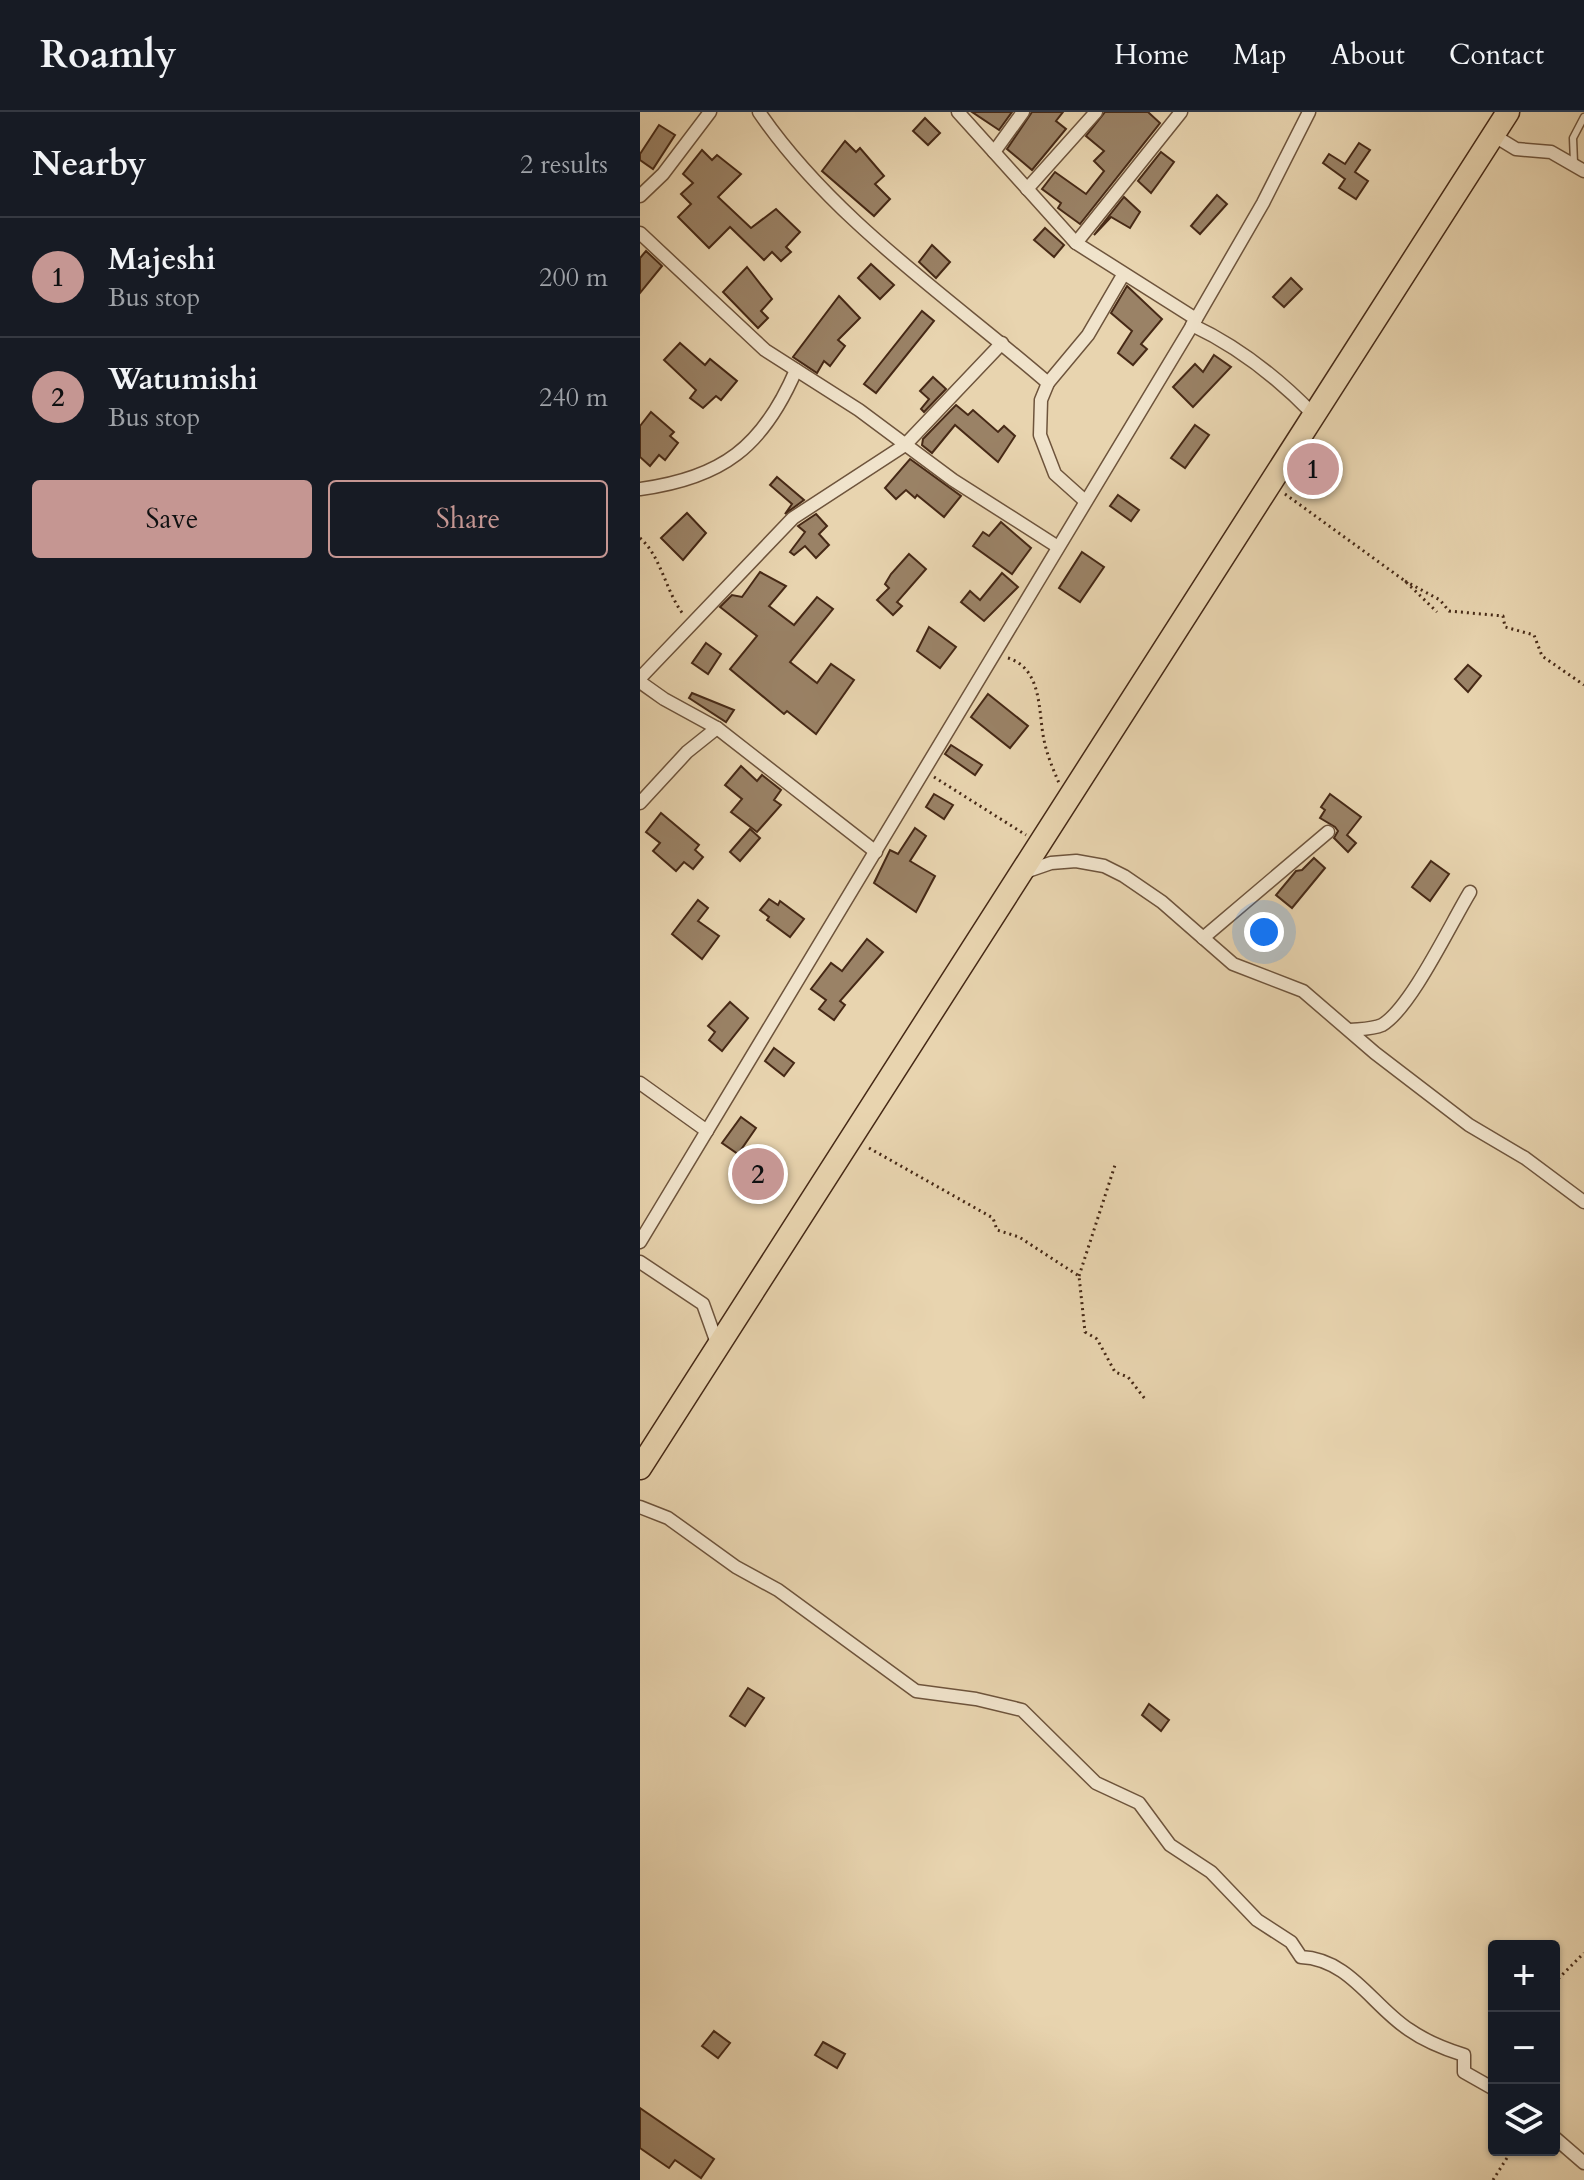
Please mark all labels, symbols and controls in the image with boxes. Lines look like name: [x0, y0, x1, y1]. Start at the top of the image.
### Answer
text: Roamly: [40, 29, 177, 81]
text: Home: [1114, 36, 1189, 74]
text: Map: [1233, 36, 1287, 74]
text: About: [1331, 36, 1405, 74]
text: Contact: [1449, 36, 1544, 74]
text: Nearby: [32, 141, 147, 187]
text: 2 results: [520, 147, 608, 182]
text: Majeshi: [108, 239, 216, 280]
text: 1: [51, 260, 65, 295]
text: 200 m: [539, 260, 608, 295]
text: Bus stop: [108, 280, 200, 315]
text: Watumishi: [108, 359, 258, 400]
text: 2: [51, 380, 65, 415]
text: 240 m: [539, 380, 608, 415]
text: Bus stop: [108, 400, 200, 435]
pin: 1: [1287, 439, 1339, 499]
button: Save: [32, 480, 312, 558]
button: Share: [328, 480, 608, 558]
your location: [1244, 912, 1284, 952]
pin: 2: [732, 1144, 784, 1204]
map controls: [1488, 1940, 1560, 2156]
button: +: [1488, 1940, 1560, 2012]
button: −: [1488, 2012, 1560, 2084]
button: layers: [1488, 2084, 1560, 2156]

